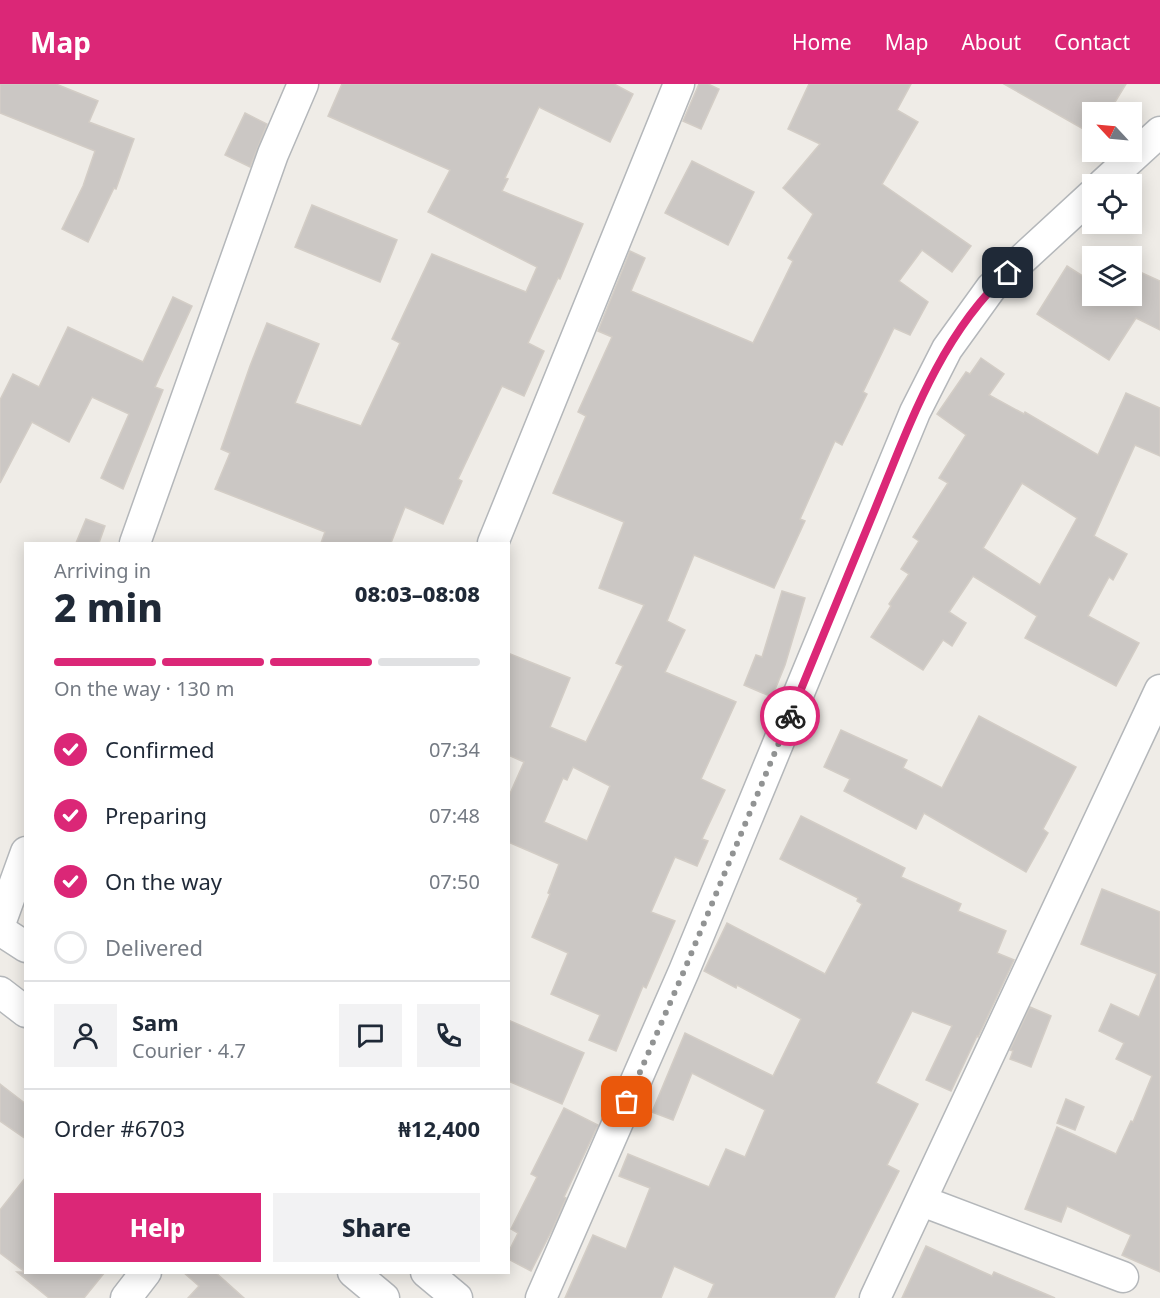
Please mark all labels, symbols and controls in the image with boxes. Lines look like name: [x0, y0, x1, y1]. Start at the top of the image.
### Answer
text: Map: [30, 23, 91, 61]
text: Home: [792, 28, 852, 56]
text: Map: [885, 28, 928, 56]
text: About: [961, 28, 1021, 56]
text: Contact: [1054, 28, 1130, 56]
north arrow: [1082, 102, 1142, 162]
map controls: [1082, 102, 1142, 306]
button: locate: [1082, 174, 1142, 234]
button: layers: [1082, 246, 1142, 306]
pin: [982, 247, 1033, 298]
icon: home: [991, 256, 1024, 289]
text: Arriving in: [54, 557, 151, 584]
text: 08:03–08:08: [355, 578, 480, 608]
text: 2 min: [54, 580, 163, 633]
text: On the way · 130 m: [54, 675, 234, 702]
courier: [760, 686, 820, 746]
icon: bike: [774, 700, 807, 733]
icon: check: [54, 733, 87, 766]
text: Confirmed: [105, 734, 215, 764]
text: 07:34: [429, 736, 480, 763]
icon: check: [54, 799, 87, 832]
text: Preparing: [105, 800, 207, 830]
text: 07:48: [429, 802, 480, 829]
icon: check: [54, 865, 87, 898]
text: On the way: [105, 866, 222, 896]
text: 07:50: [429, 868, 480, 895]
text: Delivered: [105, 932, 203, 962]
button: person: [54, 1004, 117, 1067]
button: chat: [339, 1004, 402, 1067]
button: phone: [417, 1004, 480, 1067]
text: Sam: [132, 1007, 179, 1037]
text: Courier · 4.7: [132, 1037, 246, 1064]
pin: [601, 1076, 652, 1127]
icon: bag: [610, 1085, 643, 1118]
text: Order #6703: [54, 1113, 185, 1143]
text: ₦12,400: [398, 1113, 480, 1143]
button: Help: [54, 1193, 261, 1262]
button: Share: [273, 1193, 480, 1262]

